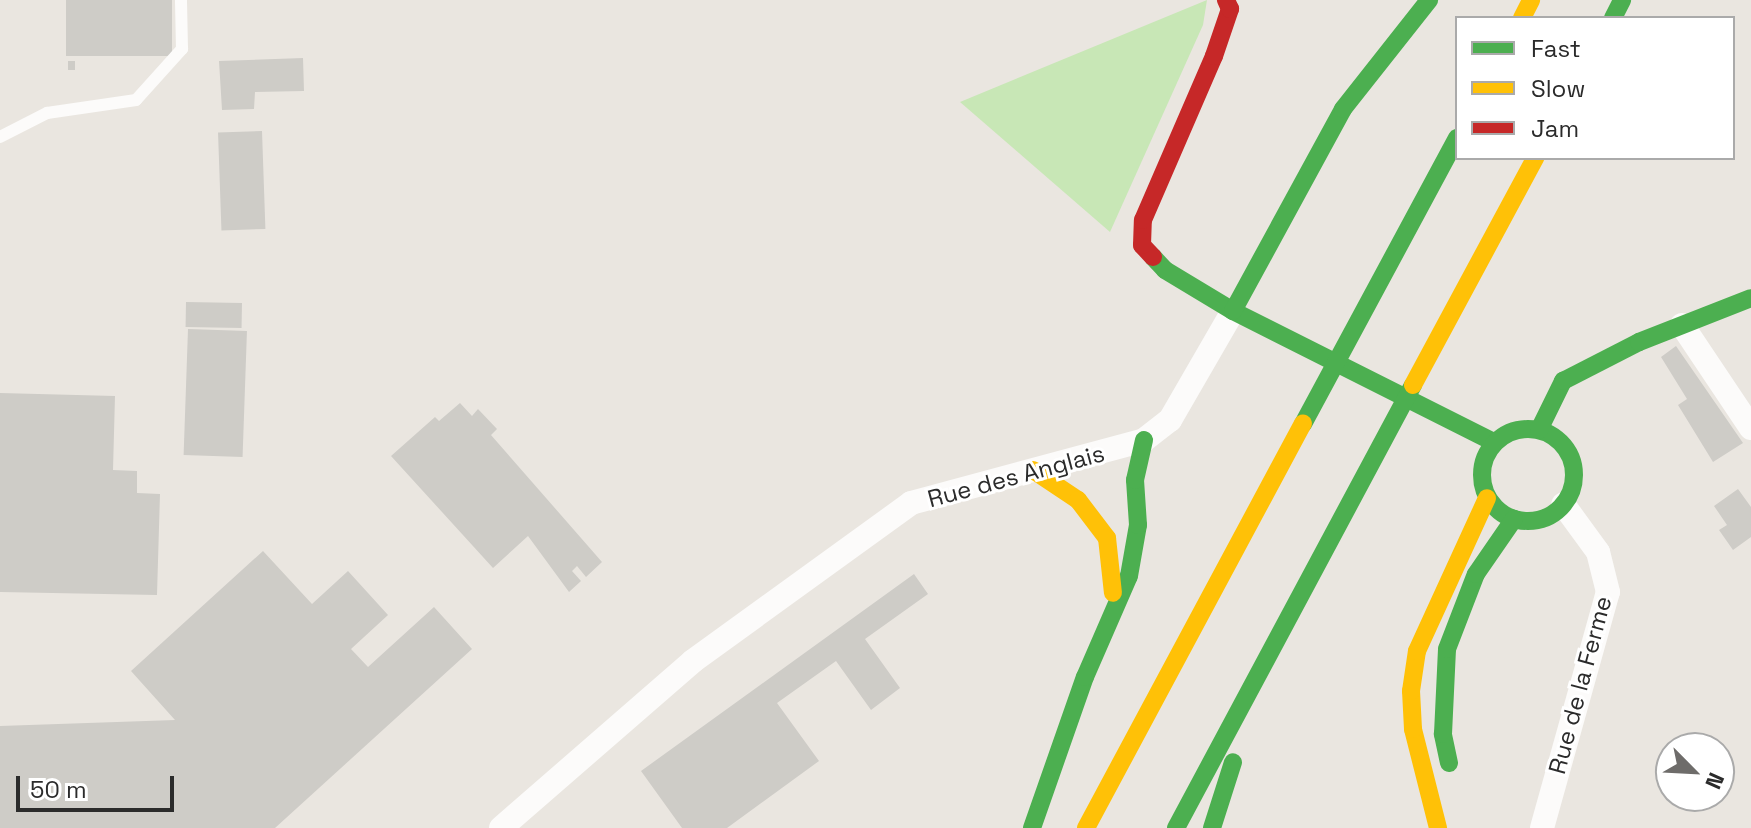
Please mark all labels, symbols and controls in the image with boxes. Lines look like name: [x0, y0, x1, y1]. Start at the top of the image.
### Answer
legend: [1455, 16, 1735, 160]
text: Fast: [1531, 33, 1581, 64]
text: Slow: [1531, 73, 1585, 104]
text: Jam: [1531, 113, 1579, 144]
street label: Rue des Anglais: [924, 439, 1108, 513]
street label: Rue de la Ferme: [1542, 593, 1618, 777]
north arrow: [1655, 732, 1735, 812]
scale bar: [20, 760, 178, 810]
text: N: [1699, 769, 1731, 793]
text: 50 m: [30, 774, 87, 805]

